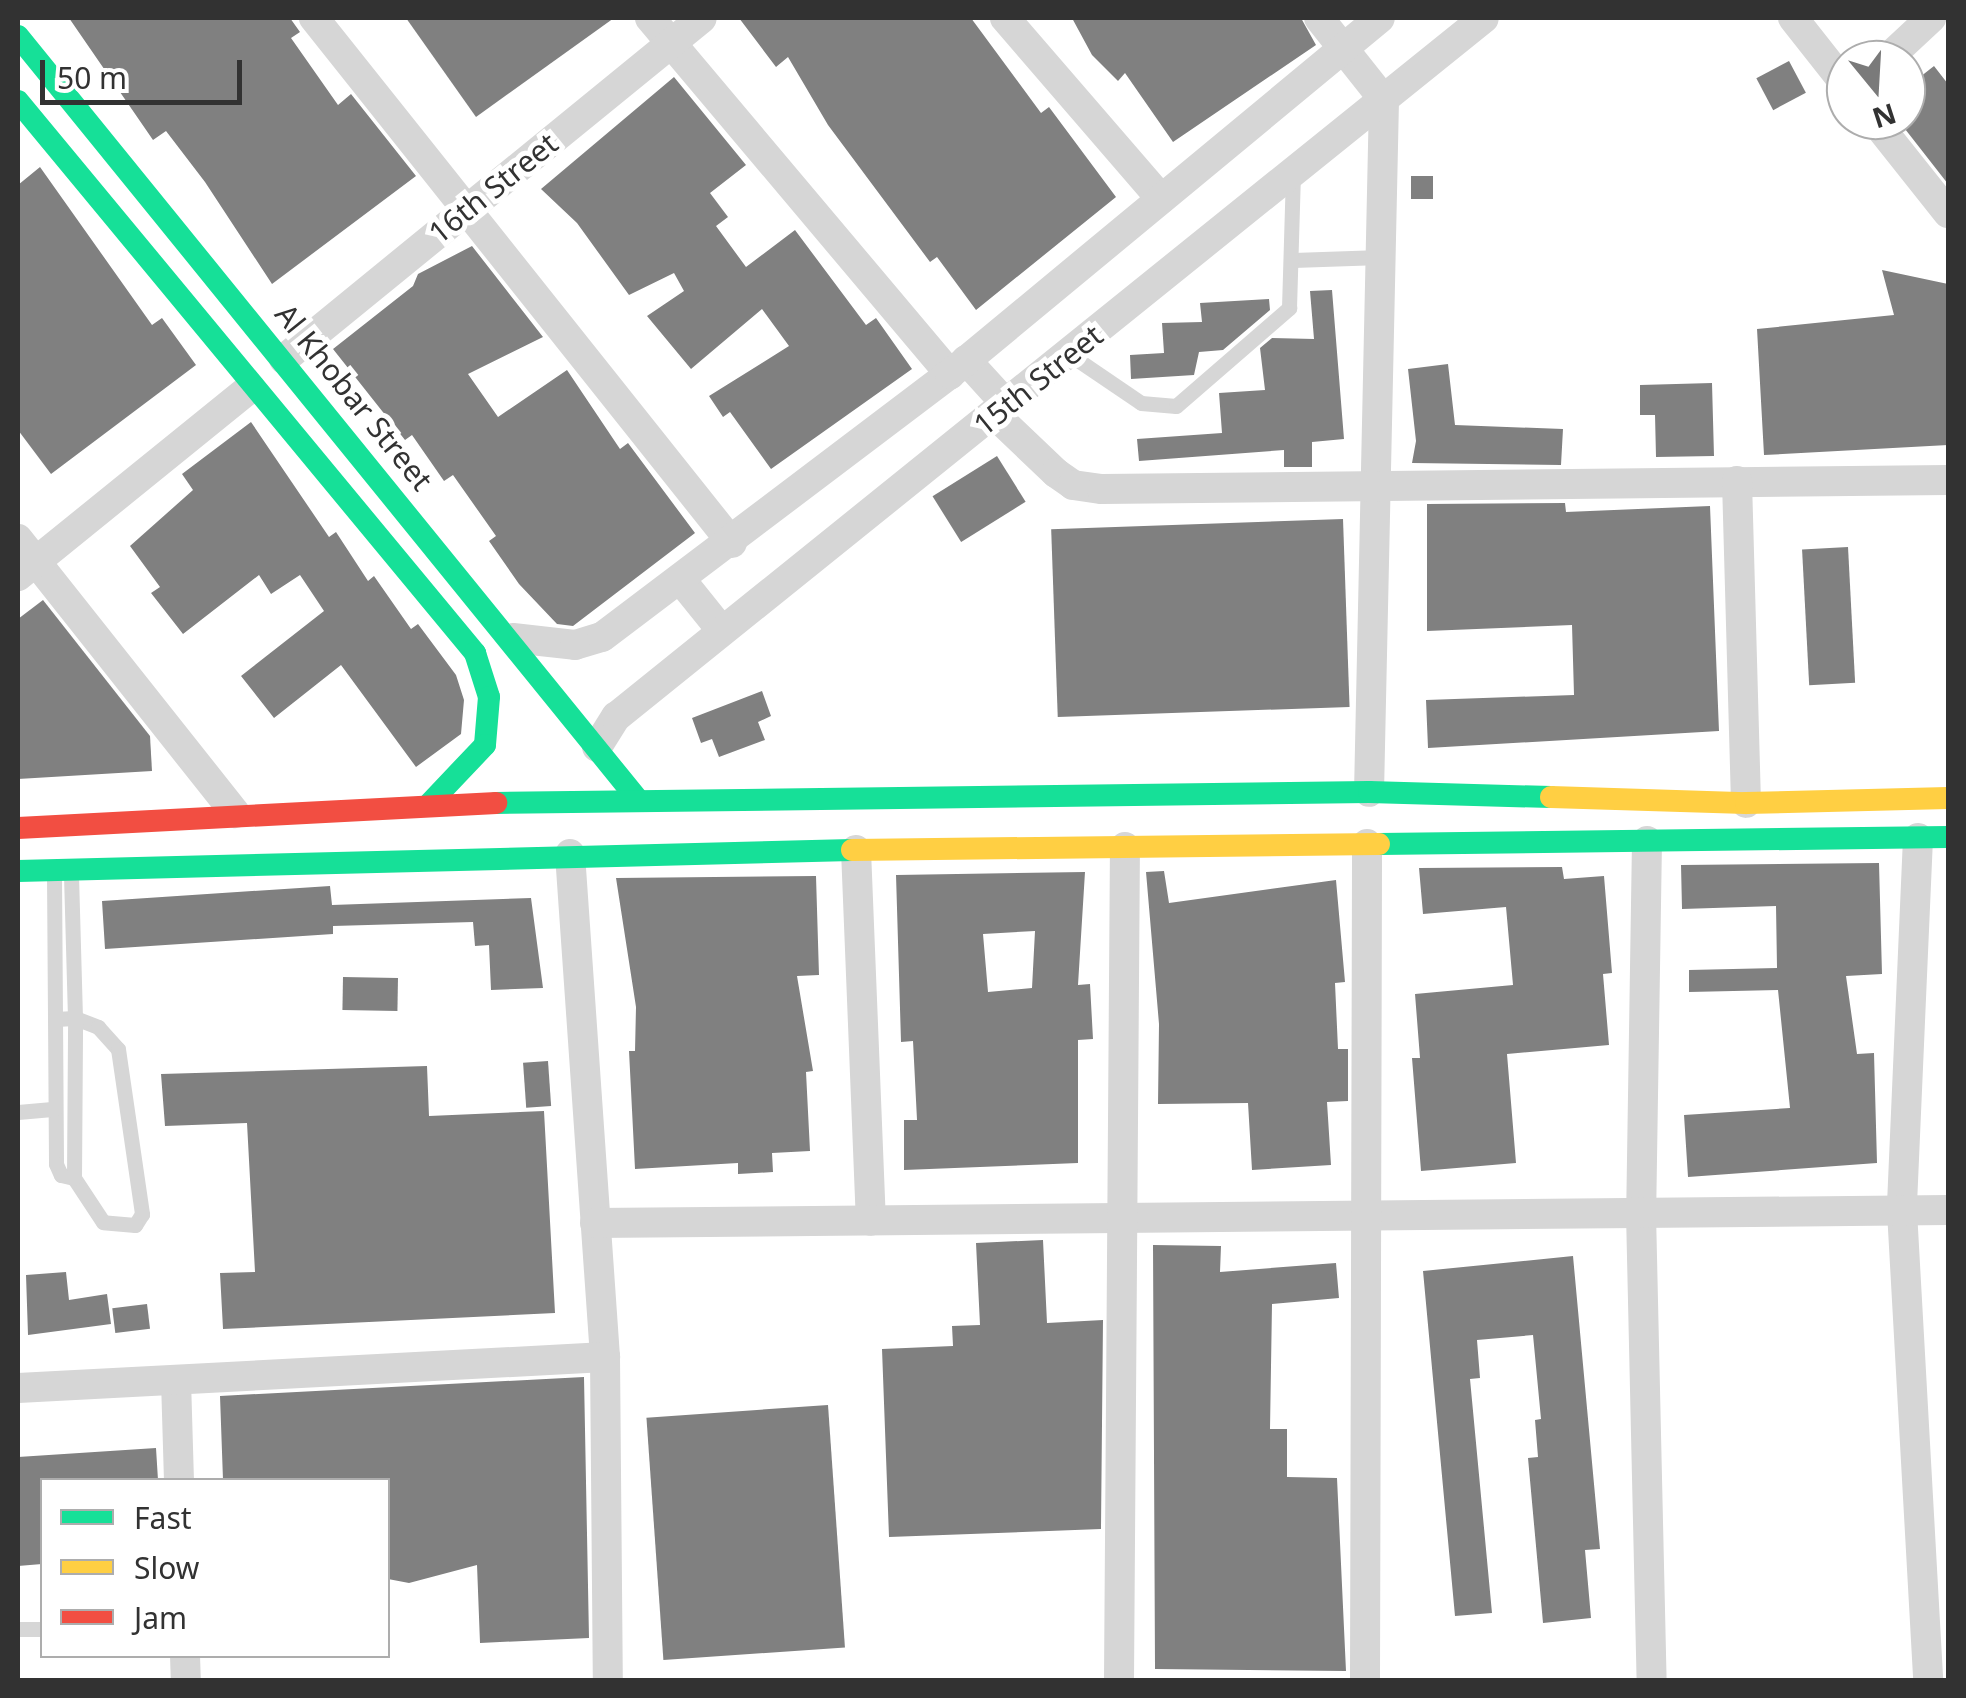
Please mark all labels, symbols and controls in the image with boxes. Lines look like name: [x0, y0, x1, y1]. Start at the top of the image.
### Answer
scale bar: [45, 40, 248, 102]
north arrow: [1826, 40, 1926, 140]
text: 50 m: [57, 57, 127, 98]
text: N: [1868, 95, 1901, 138]
street label: 16th Street: [421, 125, 565, 251]
street label: Al Khobar Street: [268, 297, 440, 497]
street label: 15th Street: [966, 317, 1110, 443]
legend: [40, 1478, 390, 1658]
text: Fast: [134, 1497, 192, 1538]
text: Slow: [134, 1547, 199, 1588]
text: Jam: [134, 1597, 187, 1638]

